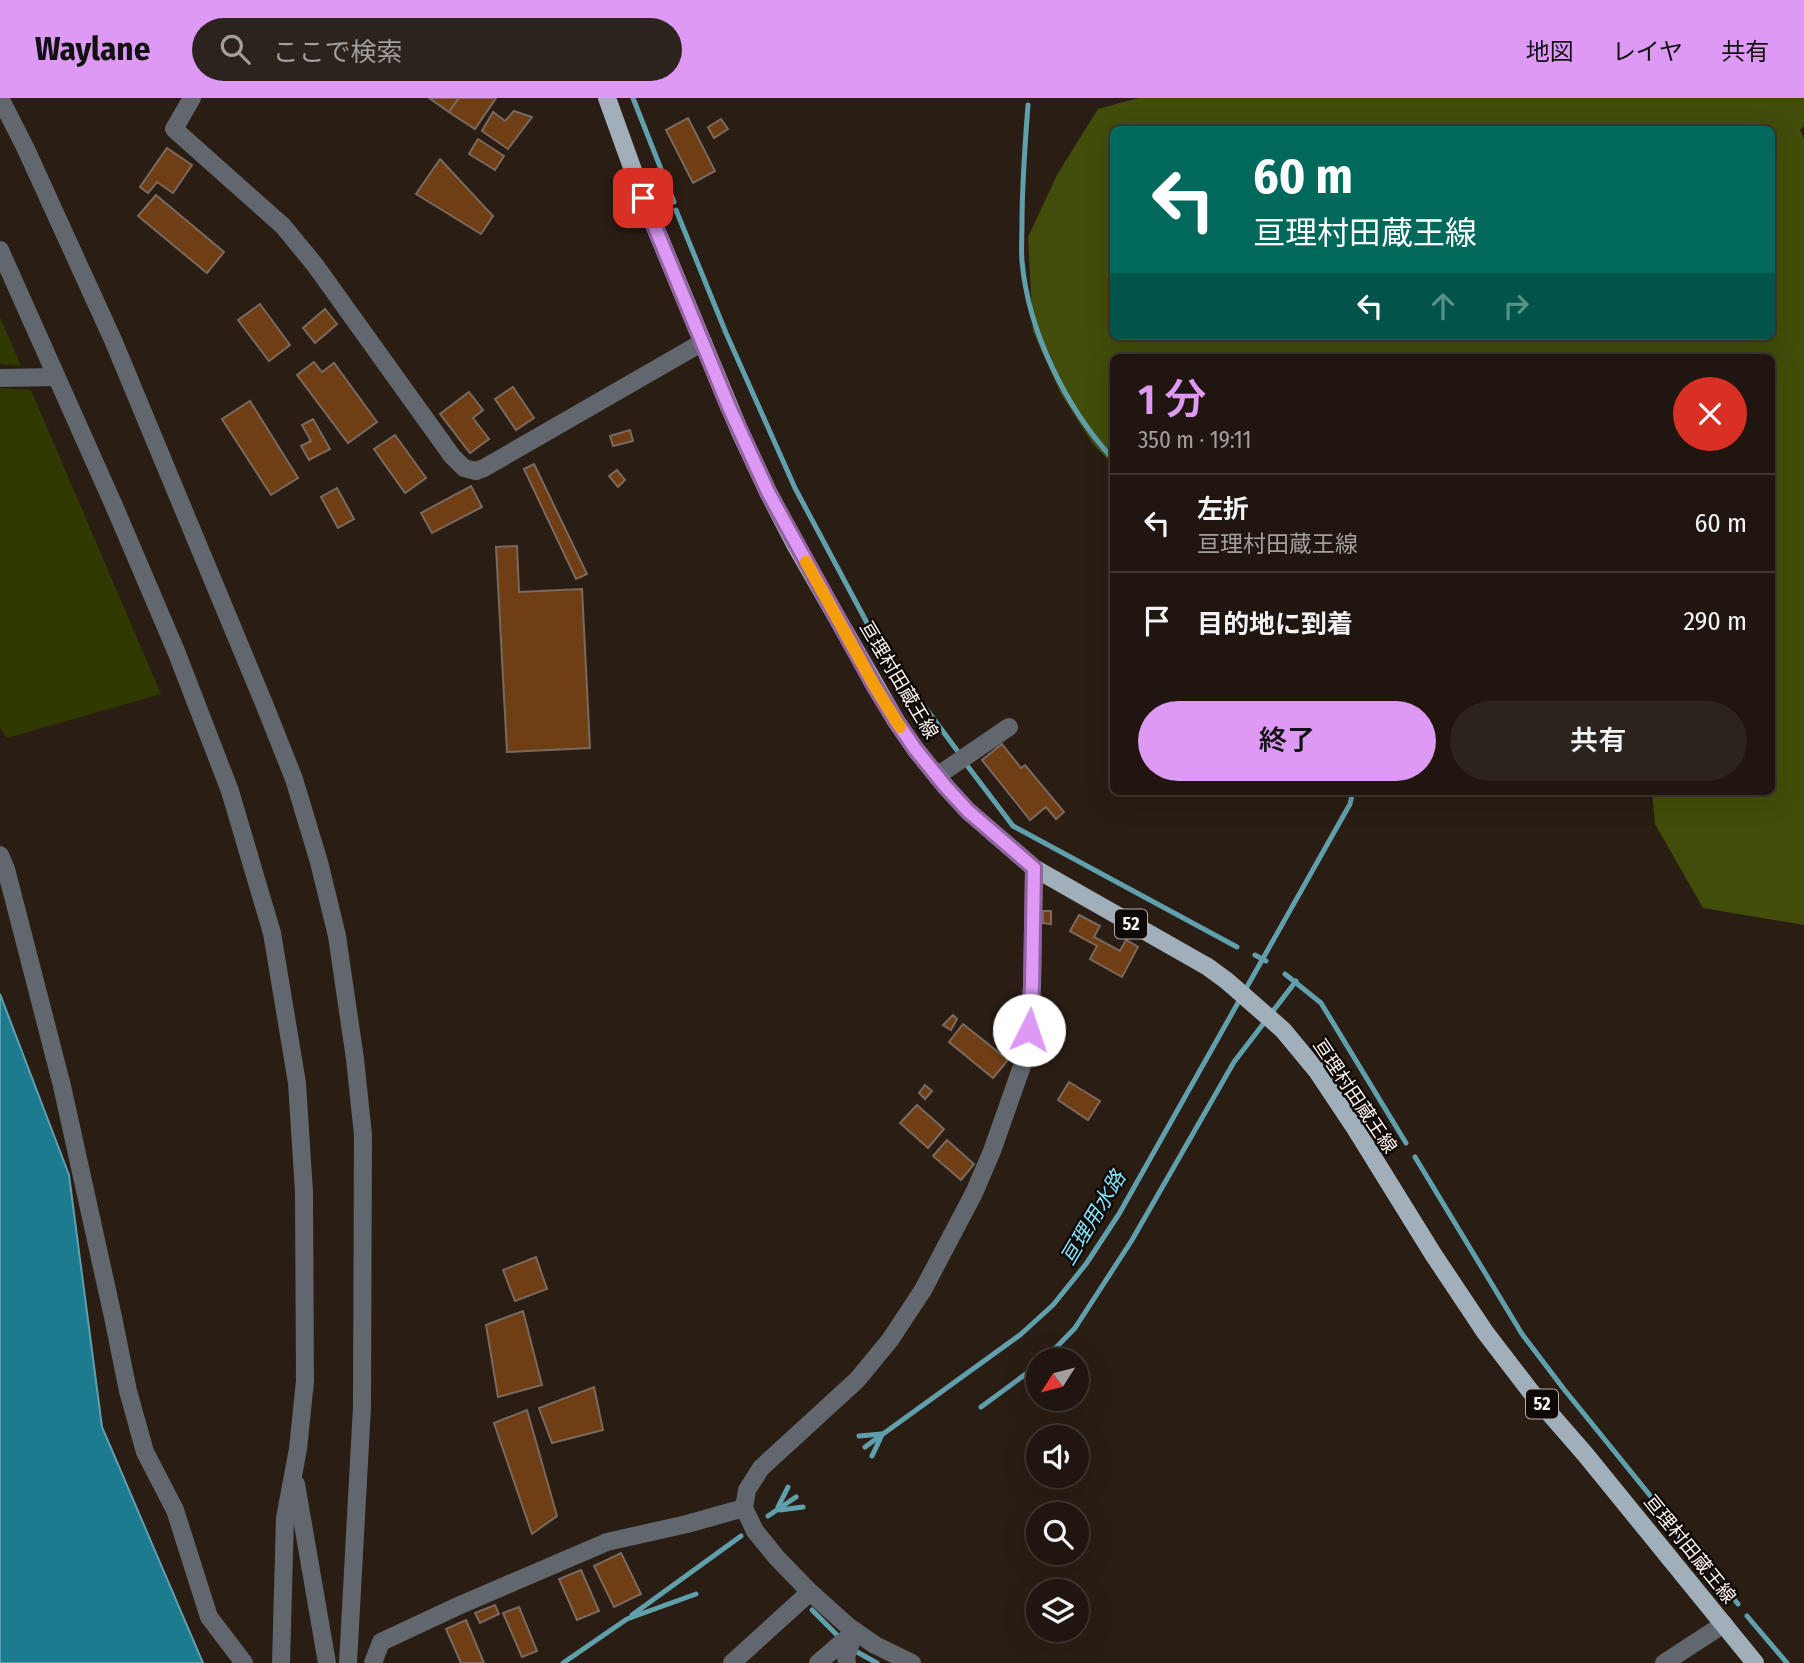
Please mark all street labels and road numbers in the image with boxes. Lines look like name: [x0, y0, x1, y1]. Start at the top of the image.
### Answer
street label: 亘理村田蔵王線: [855, 617, 943, 743]
road number: 52: [1115, 910, 1147, 938]
street label: 亘理村田蔵王線: [1308, 1034, 1402, 1158]
road number: 52: [1526, 1390, 1558, 1419]
street label: 亘理村田蔵王線: [1639, 1490, 1741, 1608]

